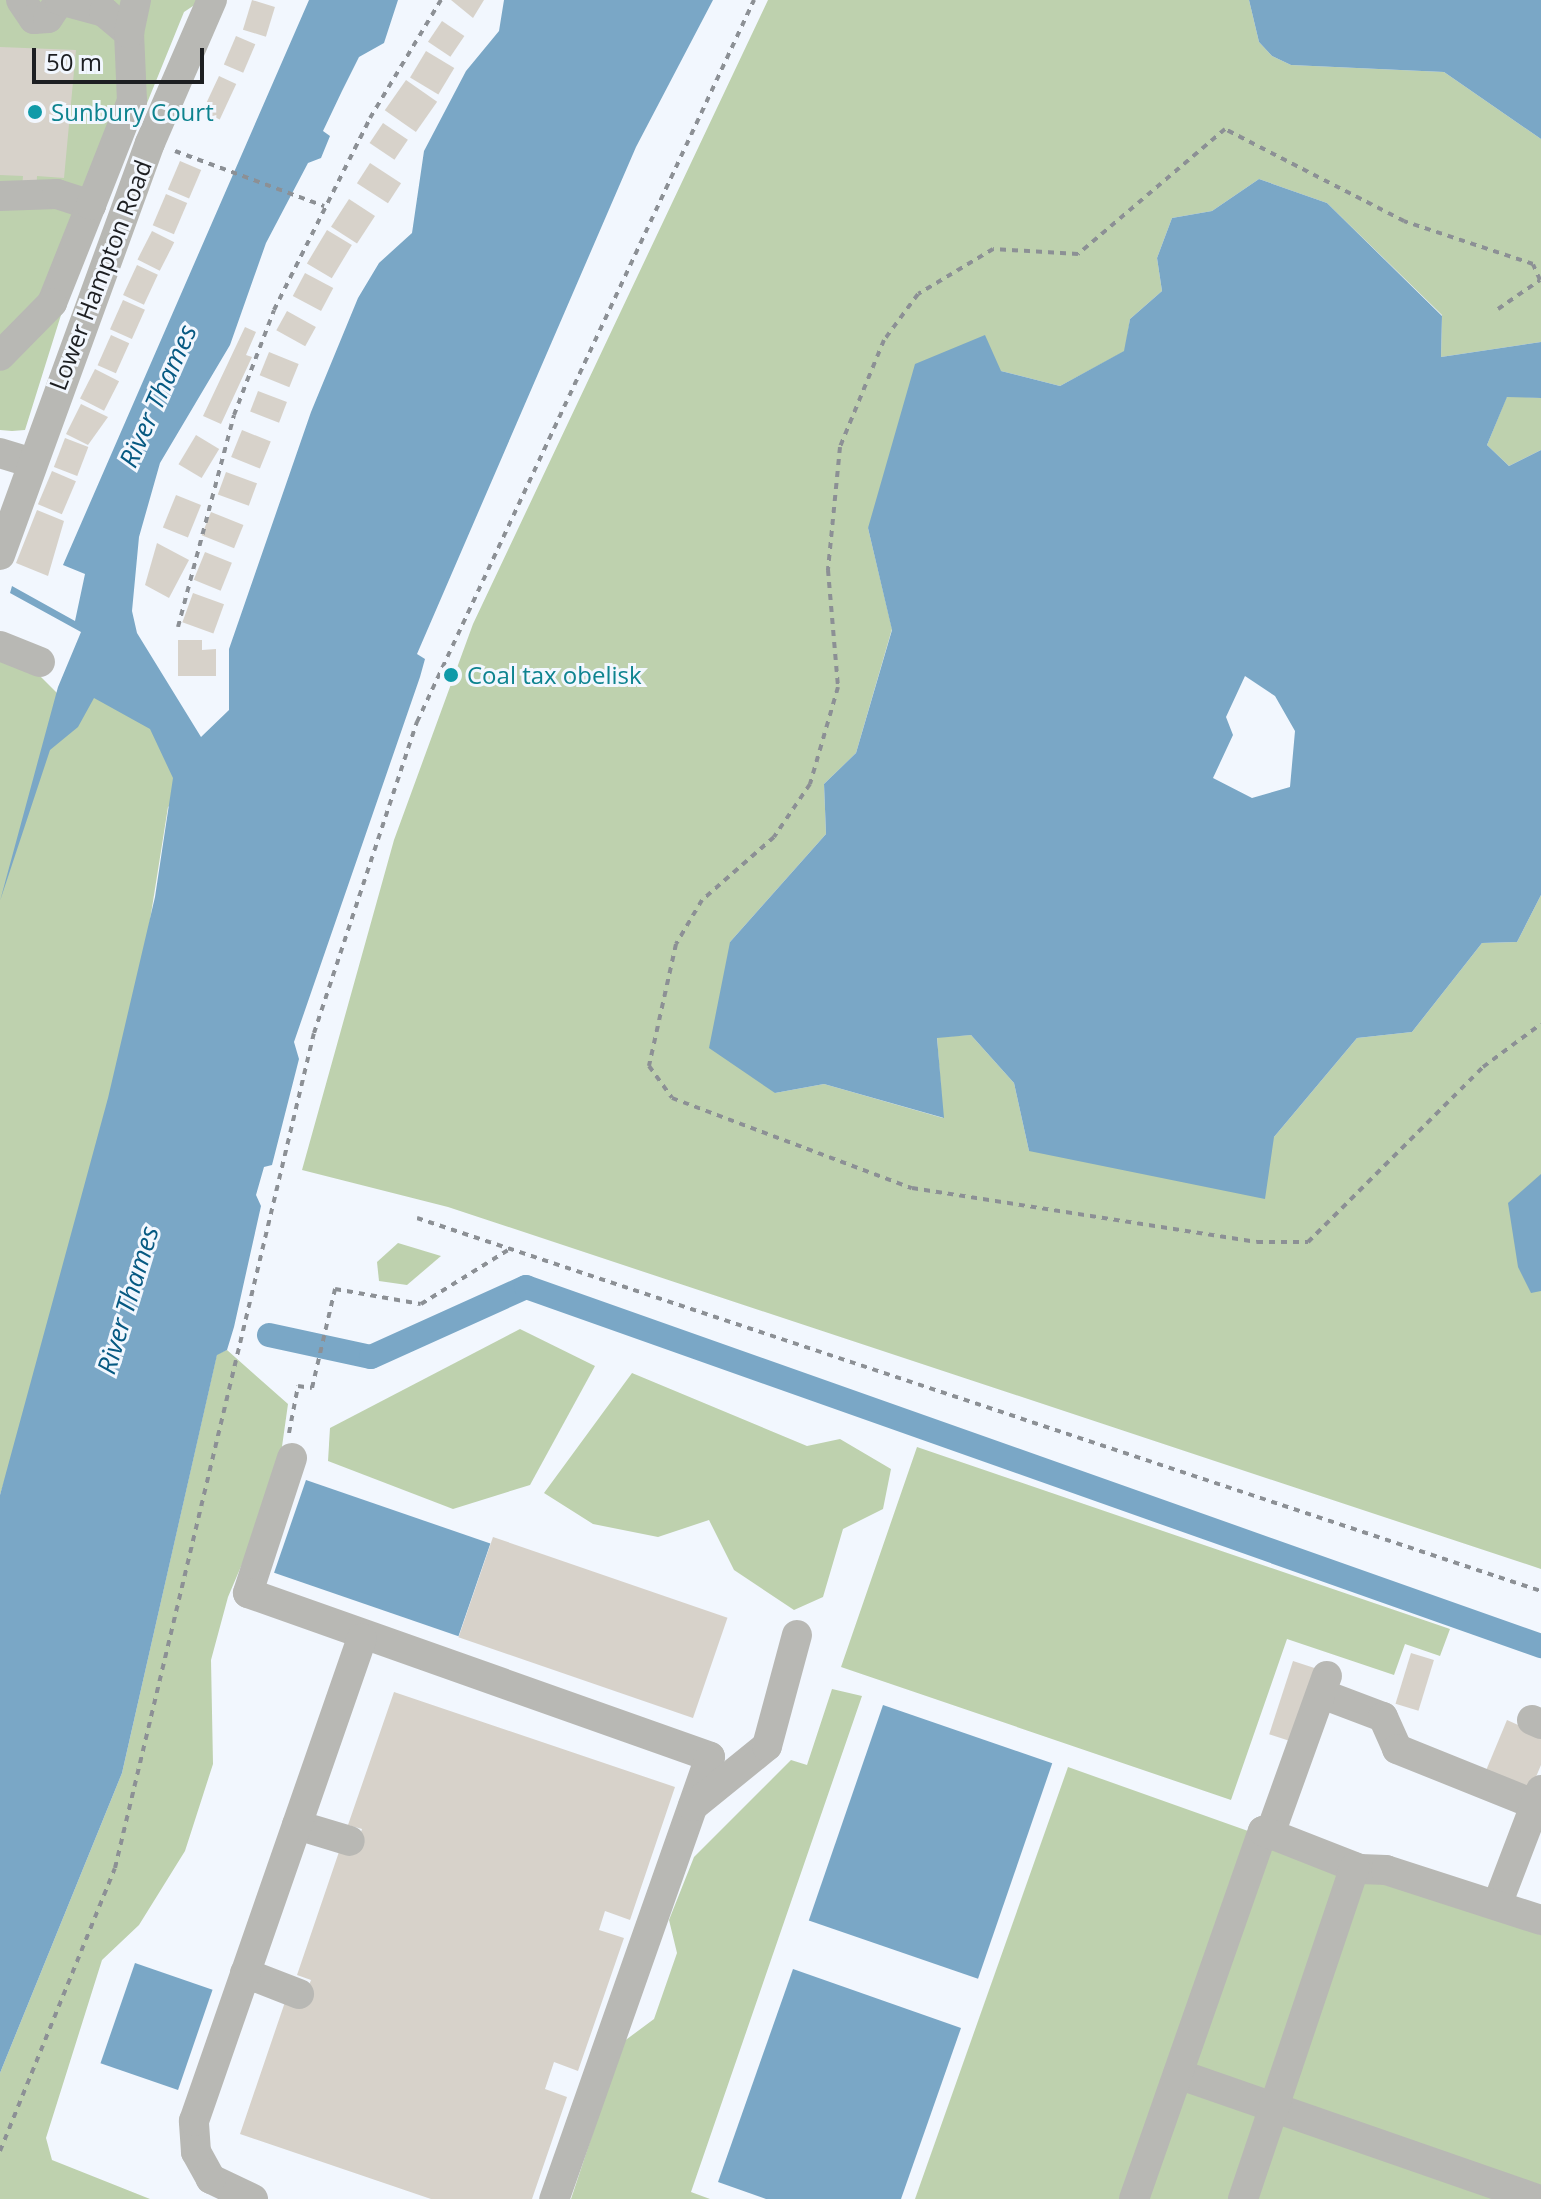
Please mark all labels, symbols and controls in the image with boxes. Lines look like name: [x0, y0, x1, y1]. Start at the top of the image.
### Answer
scale bar: [36, 32, 208, 82]
text: 50 m: [46, 45, 102, 78]
place label: Sunbury Court: [51, 98, 214, 126]
marker: Sunbury Court: [26, 103, 44, 121]
street label: Lower Hampton Road: [43, 156, 157, 394]
water label: River Thames: [113, 320, 203, 472]
place label: Coal tax obelisk: [467, 661, 642, 689]
marker: Coal tax obelisk: [442, 666, 460, 684]
water label: River Thames: [91, 1222, 165, 1378]

